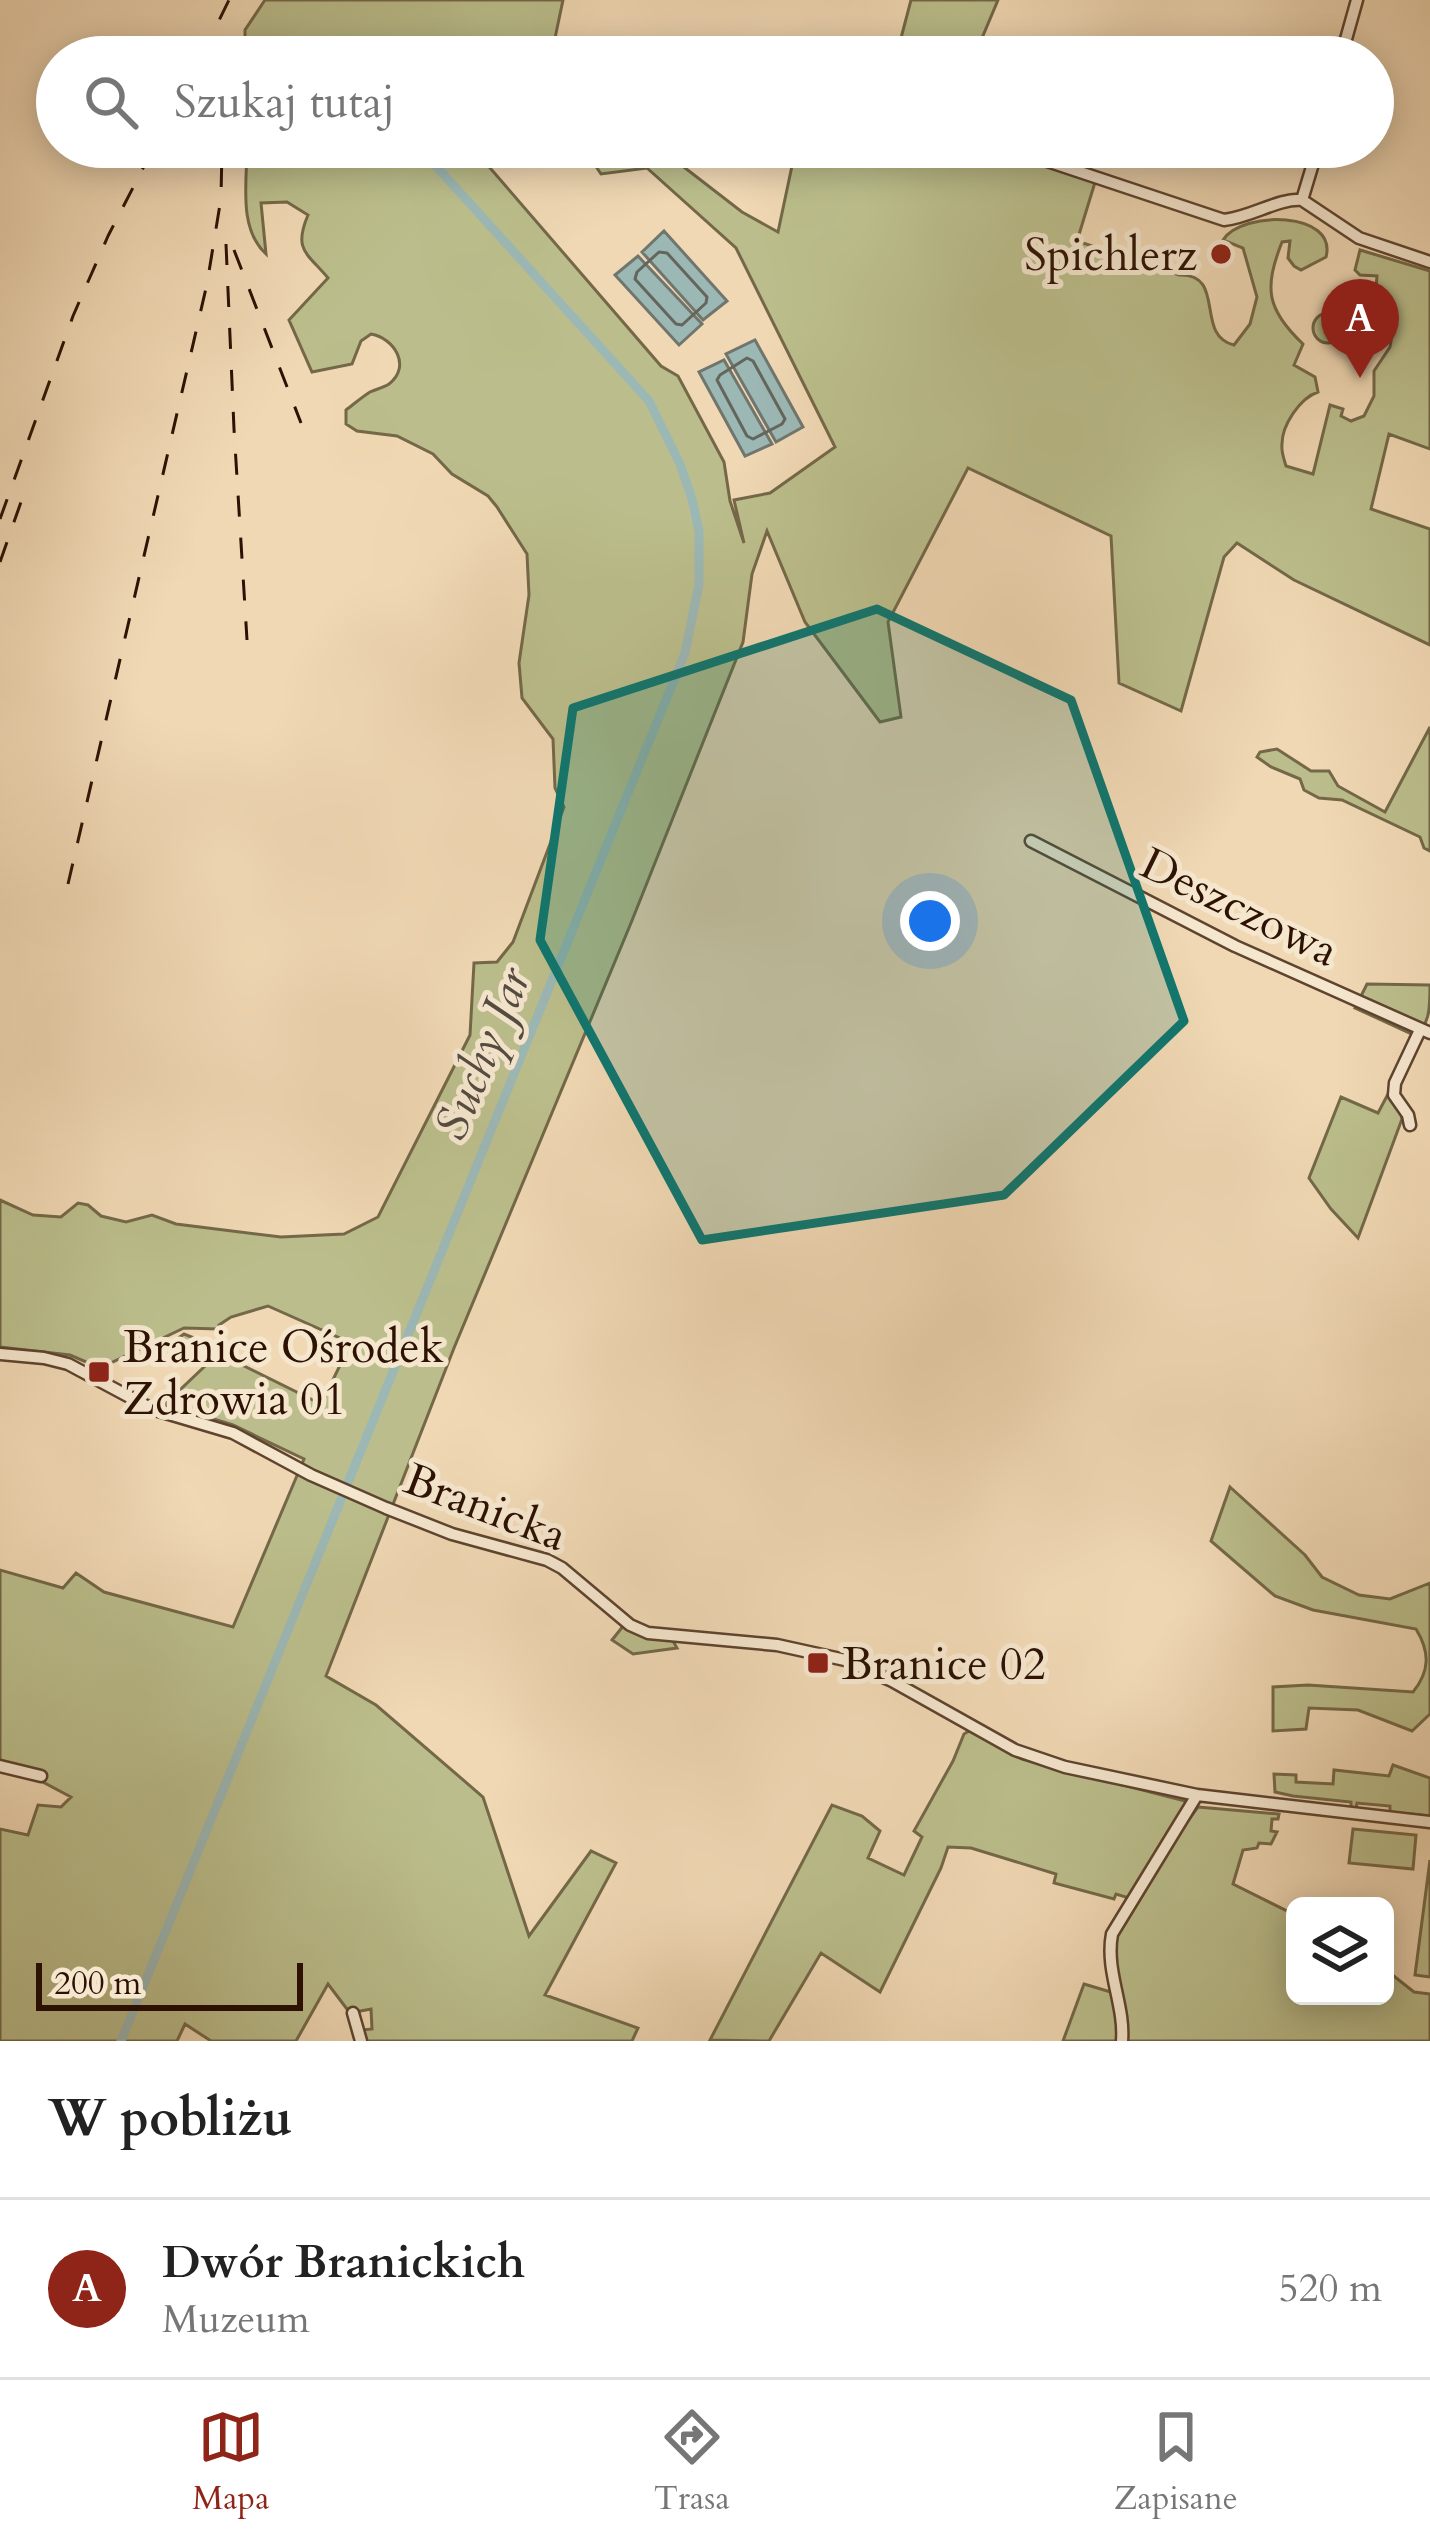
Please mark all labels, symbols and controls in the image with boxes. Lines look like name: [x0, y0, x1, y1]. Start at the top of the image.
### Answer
search box: [36, 36, 1394, 168]
icon: search: [78, 69, 144, 135]
text: Szukaj tutaj: [174, 72, 395, 133]
place label: Spichlerz: [1024, 225, 1197, 286]
marker: Spichlerz: [1208, 241, 1234, 267]
pin: A: [1321, 279, 1399, 378]
street label: Deszczowa: [1130, 833, 1348, 981]
your location: [900, 891, 960, 951]
water label: Suchy Jar: [419, 957, 547, 1149]
place label: Branice Ośrodek Zdrowia 01: [123, 1317, 444, 1430]
marker: Branice Ośrodek Zdrowia 01: [86, 1359, 112, 1385]
street label: Branicka: [396, 1449, 575, 1566]
place label: Branice 02: [842, 1634, 1046, 1695]
marker: Branice 02: [805, 1650, 831, 1676]
map controls: [1286, 1897, 1394, 2005]
button: layers: [1286, 1897, 1394, 2005]
scale bar: [36, 1957, 303, 2010]
text: 200 m: [54, 1961, 141, 2006]
text: W pobliżu: [48, 2084, 292, 2154]
text: Dwór Branickich: [162, 2232, 525, 2293]
text: A: [72, 2262, 102, 2315]
text: 520 m: [1279, 2262, 1382, 2315]
text: Muzeum: [162, 2293, 310, 2346]
tab: Mapa: [192, 2404, 269, 2521]
tab: Trasa: [654, 2404, 730, 2521]
tab: Zapisane: [1114, 2404, 1238, 2521]

